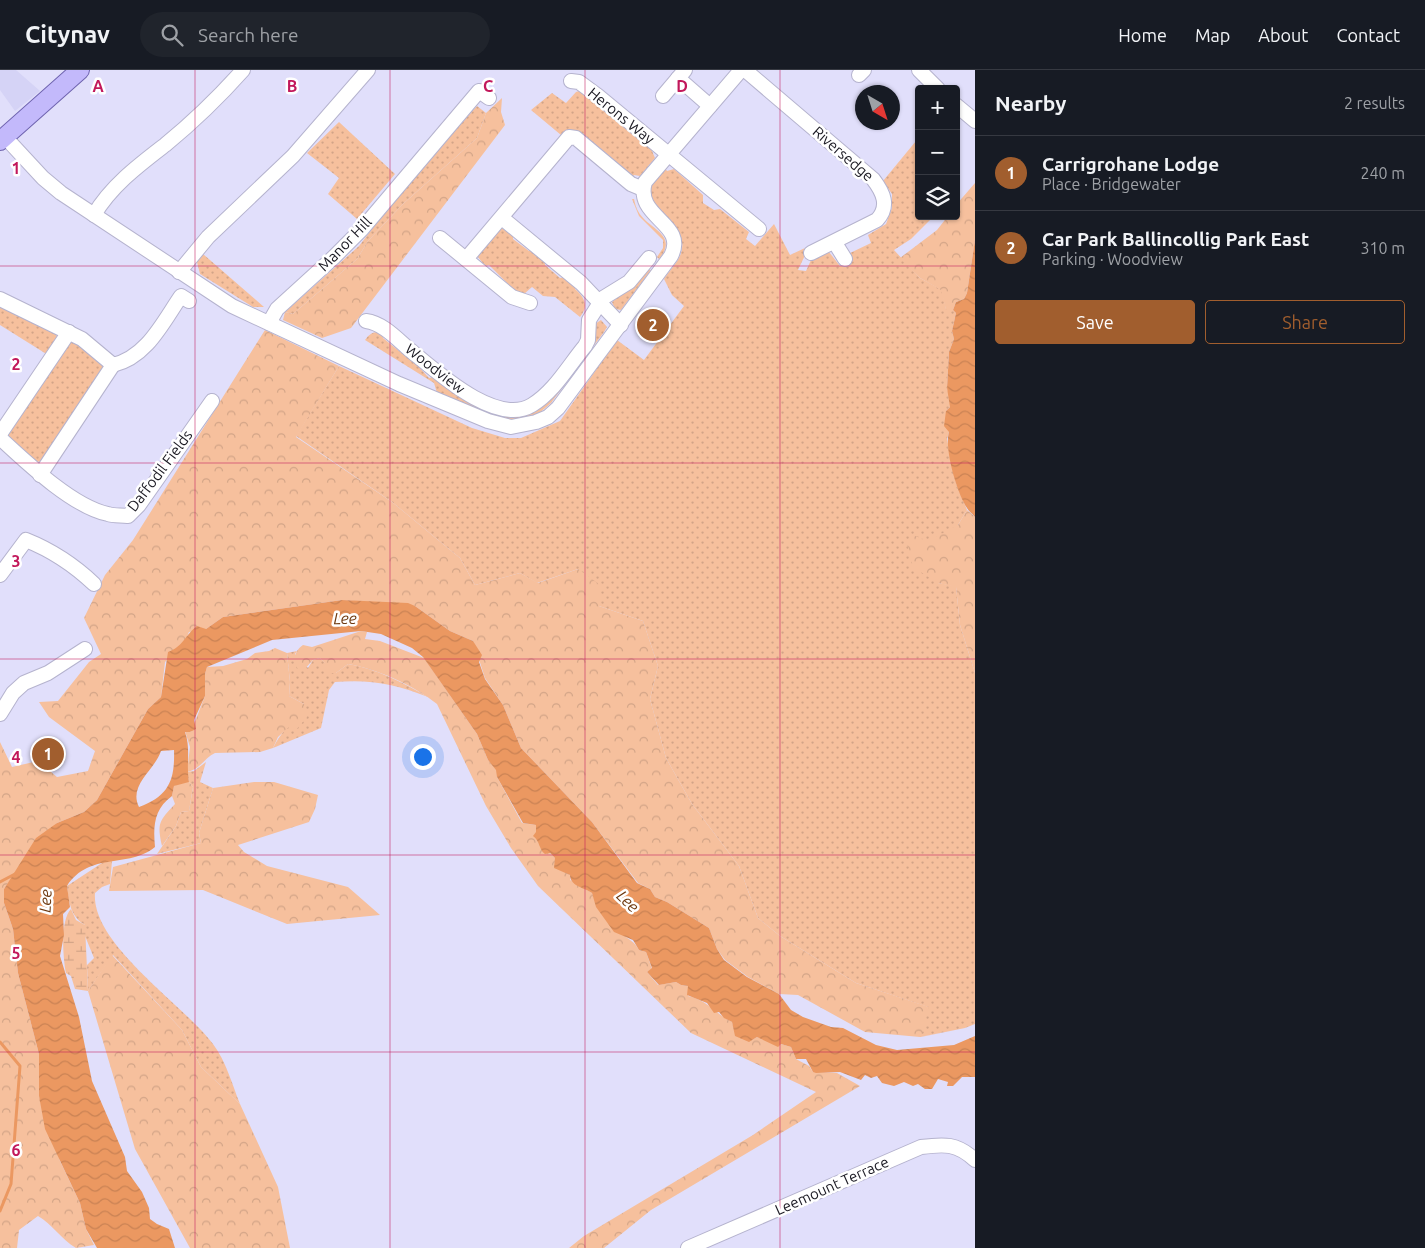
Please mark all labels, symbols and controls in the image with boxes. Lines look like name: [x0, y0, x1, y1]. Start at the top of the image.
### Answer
search box: [140, 12, 490, 57]
text: Citynav: [25, 21, 110, 48]
icon: search: [158, 21, 186, 49]
text: Search here: [198, 24, 298, 46]
text: Home: [1118, 25, 1167, 45]
text: Map: [1195, 25, 1230, 45]
text: About: [1258, 25, 1308, 45]
text: Contact: [1336, 25, 1400, 45]
text: A: [92, 77, 104, 95]
text: B: [287, 77, 297, 95]
text: C: [483, 77, 493, 95]
text: D: [676, 77, 688, 95]
street label: Herons Way: [585, 84, 658, 147]
north arrow: [855, 85, 900, 130]
map controls: [915, 85, 960, 220]
button: +: [915, 85, 960, 130]
text: Nearby: [995, 91, 1066, 115]
text: 2 results: [1344, 94, 1405, 112]
street label: Riversedge: [810, 123, 877, 185]
button: −: [915, 130, 960, 175]
text: Carrigrohane Lodge: [1042, 153, 1219, 175]
text: 1: [11, 159, 21, 177]
text: 1: [1006, 164, 1016, 182]
text: 240 m: [1360, 164, 1405, 182]
button: layers: [915, 175, 960, 220]
text: Place · Bridgewater: [1042, 175, 1181, 193]
street label: Manor Hill: [315, 213, 375, 274]
text: Car Park Ballincollig Park East: [1042, 228, 1309, 250]
text: 2: [1006, 239, 1016, 257]
text: 310 m: [1360, 239, 1405, 257]
text: Parking · Woodview: [1042, 250, 1183, 268]
button: Save: [995, 300, 1195, 344]
button: Share: [1205, 300, 1405, 344]
pin: 2: [637, 306, 669, 344]
street label: Woodview: [402, 340, 469, 397]
text: 2: [11, 355, 21, 373]
street label: Daffodil Fields: [124, 427, 196, 515]
text: 3: [11, 552, 21, 570]
water label: Lee: [333, 609, 357, 627]
pin: 1: [32, 735, 64, 773]
your location: [410, 744, 436, 770]
text: 4: [11, 748, 21, 766]
water label: Lee: [613, 886, 643, 916]
water label: Lee: [35, 889, 55, 913]
text: 5: [11, 944, 21, 962]
text: 6: [11, 1141, 21, 1159]
street label: Leemount Terrace: [772, 1153, 891, 1218]

